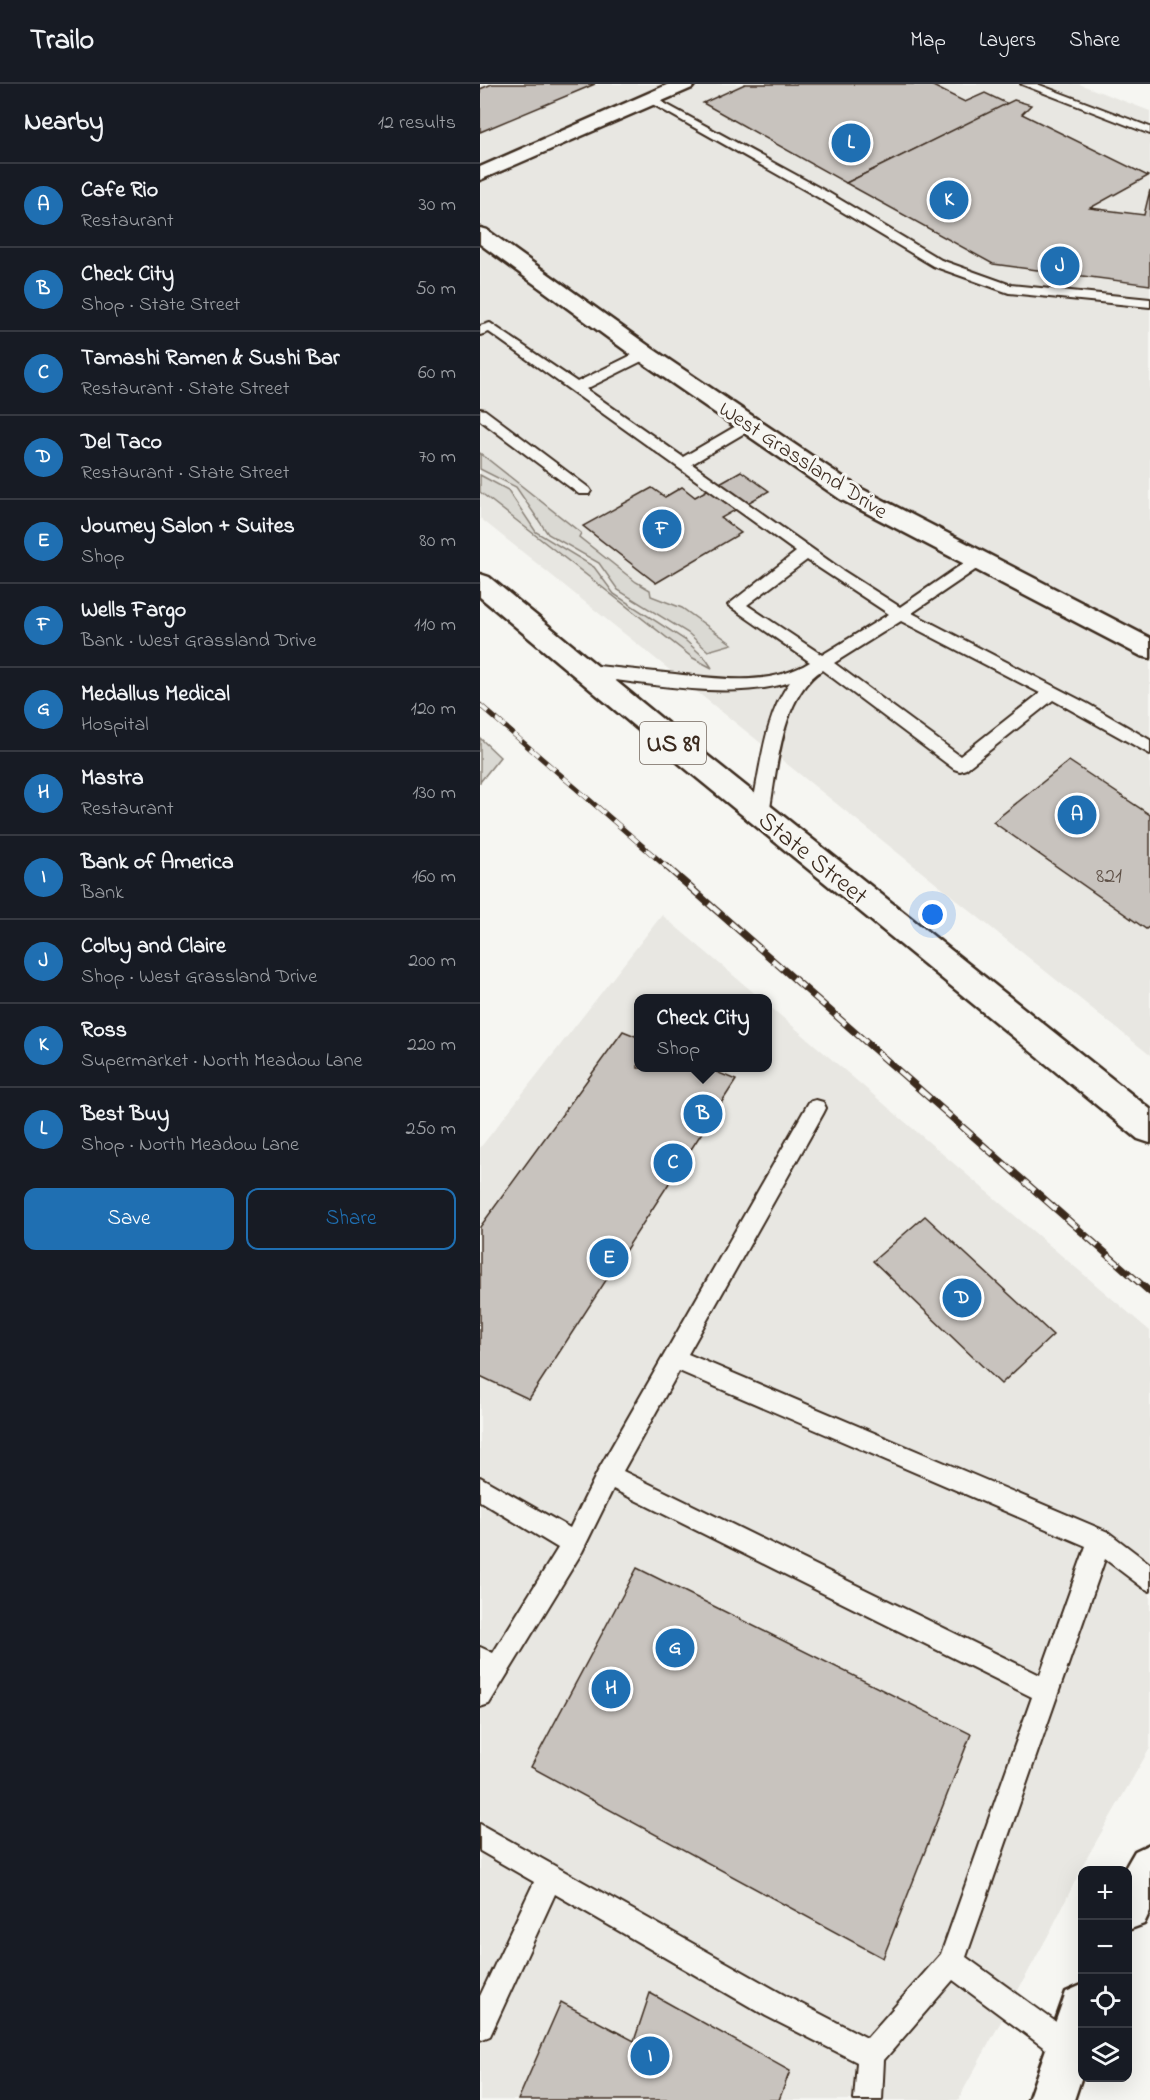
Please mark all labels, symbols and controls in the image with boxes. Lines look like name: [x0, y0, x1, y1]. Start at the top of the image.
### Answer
text: Trailo: [30, 21, 94, 62]
text: Map: [910, 26, 946, 56]
text: Layers: [979, 26, 1036, 56]
text: Share: [1069, 26, 1120, 56]
text: Nearby: [24, 104, 103, 142]
text: 12 results: [378, 109, 456, 138]
pin: L: [832, 120, 871, 166]
text: Cafe Rio: [81, 175, 158, 207]
pin: K: [930, 178, 968, 222]
text: A: [37, 191, 50, 220]
text: 30 m: [419, 191, 456, 220]
text: Restaurant: [81, 207, 174, 236]
pin: J: [1040, 244, 1080, 288]
text: Check City: [81, 259, 174, 291]
text: B: [37, 275, 50, 304]
text: 50 m: [415, 275, 456, 304]
text: Shop · State Street: [81, 291, 240, 320]
text: Tamashi Ramen & Sushi Bar: [81, 343, 340, 375]
text: C: [38, 359, 49, 388]
text: 60 m: [418, 359, 456, 388]
text: Restaurant · State Street: [81, 375, 289, 404]
street label: West Grassland Drive: [711, 395, 893, 528]
text: Del Taco: [81, 427, 162, 459]
text: D: [36, 443, 51, 472]
text: 70 m: [419, 443, 456, 472]
text: Restaurant · State Street: [81, 459, 289, 488]
pin: F: [642, 506, 681, 552]
text: Journey Salon + Suites: [81, 511, 295, 543]
text: E: [37, 527, 50, 556]
text: 80 m: [419, 527, 456, 556]
text: Shop: [81, 543, 125, 572]
text: Wells Fargo: [81, 595, 186, 627]
text: F: [37, 611, 50, 640]
text: 110 m: [414, 611, 456, 640]
text: Bank · West Grassland Drive: [81, 627, 316, 656]
text: Medallus Medical: [81, 679, 230, 711]
text: G: [37, 695, 50, 724]
text: 120 m: [411, 695, 456, 724]
text: Hospital: [81, 711, 149, 740]
road number: US 89: [640, 722, 706, 764]
text: Mastra: [81, 763, 144, 795]
text: H: [38, 779, 49, 808]
text: 130 m: [412, 779, 456, 808]
pin: A: [1058, 792, 1096, 838]
text: Restaurant: [81, 795, 174, 824]
street label: State Street: [749, 803, 876, 916]
text: Bank of America: [81, 847, 234, 879]
house number: 821: [1096, 861, 1122, 893]
text: I: [41, 863, 46, 892]
text: 160 m: [412, 863, 456, 892]
text: Bank: [81, 879, 124, 908]
your location: [918, 900, 947, 929]
text: Colby and Claire: [81, 931, 226, 963]
text: J: [39, 947, 48, 976]
text: 200 m: [408, 947, 456, 976]
text: Shop · West Grassland Drive: [81, 963, 317, 992]
popup: [634, 994, 772, 1072]
text: Check City: [657, 1003, 749, 1035]
text: Ross: [81, 1015, 127, 1047]
text: K: [39, 1031, 48, 1060]
text: 220 m: [407, 1031, 456, 1060]
text: Shop: [657, 1035, 700, 1064]
text: Supermarket · North Meadow Lane: [81, 1047, 362, 1076]
pin: B: [684, 1092, 722, 1136]
text: Best Buy: [81, 1099, 169, 1131]
text: L: [40, 1115, 47, 1144]
text: 250 m: [405, 1115, 456, 1144]
text: Shop · North Meadow Lane: [81, 1131, 299, 1160]
pin: C: [654, 1140, 692, 1186]
button: Save: [24, 1188, 234, 1250]
button: Share: [246, 1188, 456, 1250]
pin: E: [590, 1236, 628, 1280]
pin: D: [942, 1276, 982, 1320]
pin: G: [656, 1626, 694, 1670]
pin: H: [592, 1666, 630, 1712]
map controls: [1078, 1866, 1132, 2082]
button: +: [1078, 1866, 1132, 1920]
button: −: [1078, 1920, 1132, 1974]
button: locate: [1078, 1974, 1132, 2028]
button: layers: [1078, 2028, 1132, 2082]
pin: I: [630, 2034, 670, 2078]

